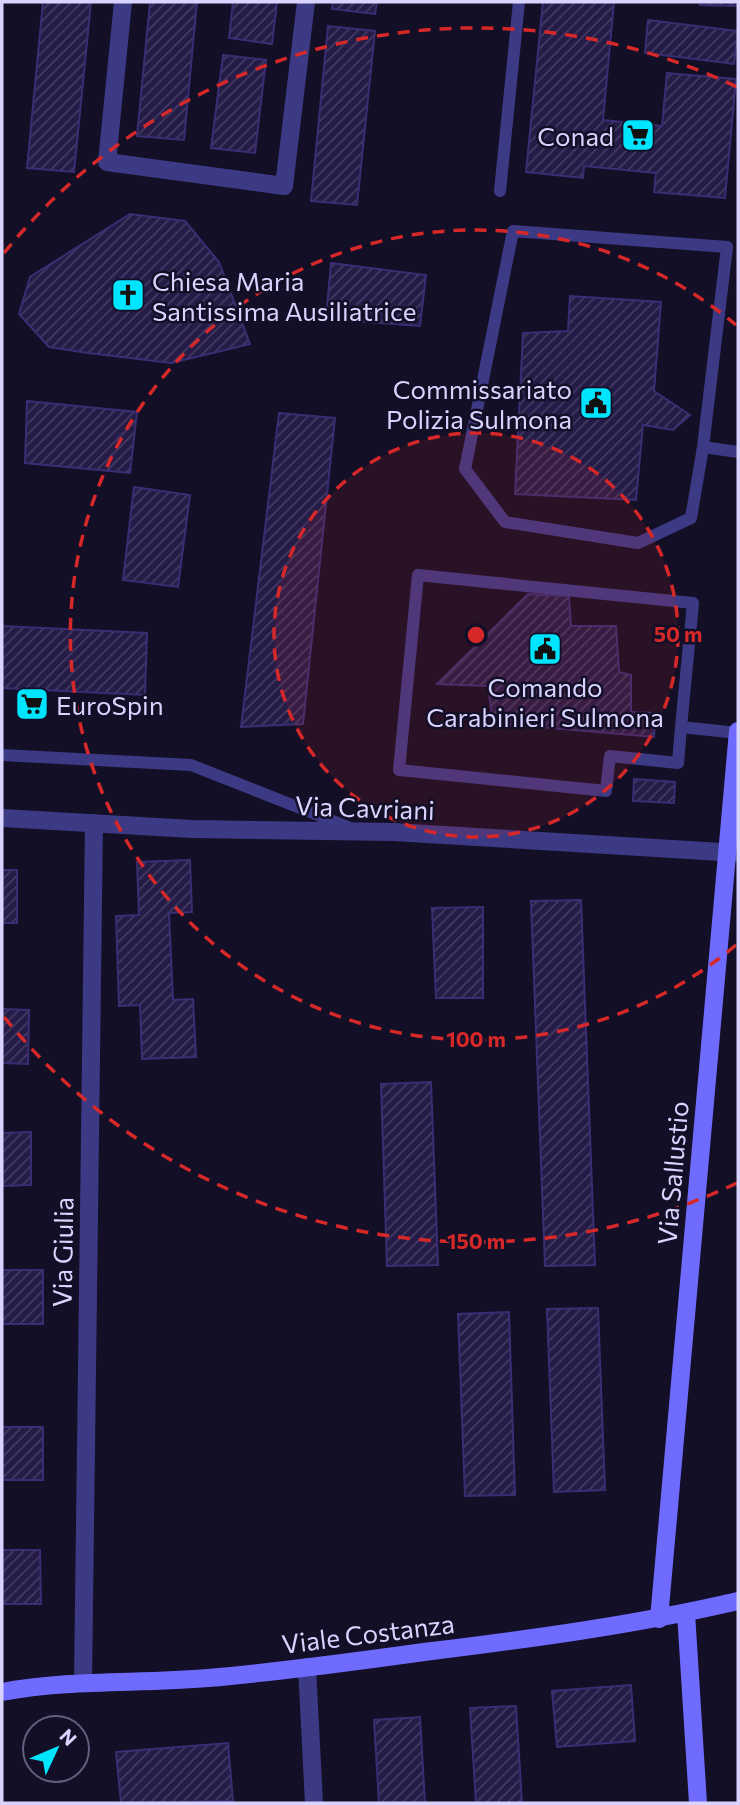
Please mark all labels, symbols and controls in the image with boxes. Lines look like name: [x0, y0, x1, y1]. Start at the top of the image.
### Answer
supermarket icon: Conad: [619, 116, 657, 154]
place label: Conad: [537, 120, 614, 151]
place label: Chiesa Maria Santissima Ausiliatrice: [152, 265, 417, 326]
church icon: Chiesa Maria Santissima Ausiliatrice: [109, 276, 147, 314]
place label: Commissariato Polizia Sulmona: [386, 373, 572, 434]
public building icon: Commissariato Polizia Sulmona: [577, 384, 615, 422]
text: 50 m: [654, 621, 702, 646]
centre of rings: [464, 623, 488, 647]
public building icon: Comando Carabinieri Sulmona: [526, 630, 564, 668]
place label: Comando Carabinieri Sulmona: [426, 671, 664, 732]
supermarket icon: EuroSpin: [13, 685, 51, 723]
place label: EuroSpin: [56, 689, 164, 720]
street label: Via Cavriani: [295, 789, 435, 825]
text: 100 m: [446, 1026, 506, 1051]
street label: Via Sallustio: [650, 1100, 694, 1246]
street label: Via Giulia: [46, 1197, 78, 1307]
text: 150 m: [447, 1228, 505, 1253]
street label: Viale Costanza: [280, 1607, 456, 1659]
north arrow: [21, 1714, 91, 1784]
text: N: [55, 1724, 82, 1750]

